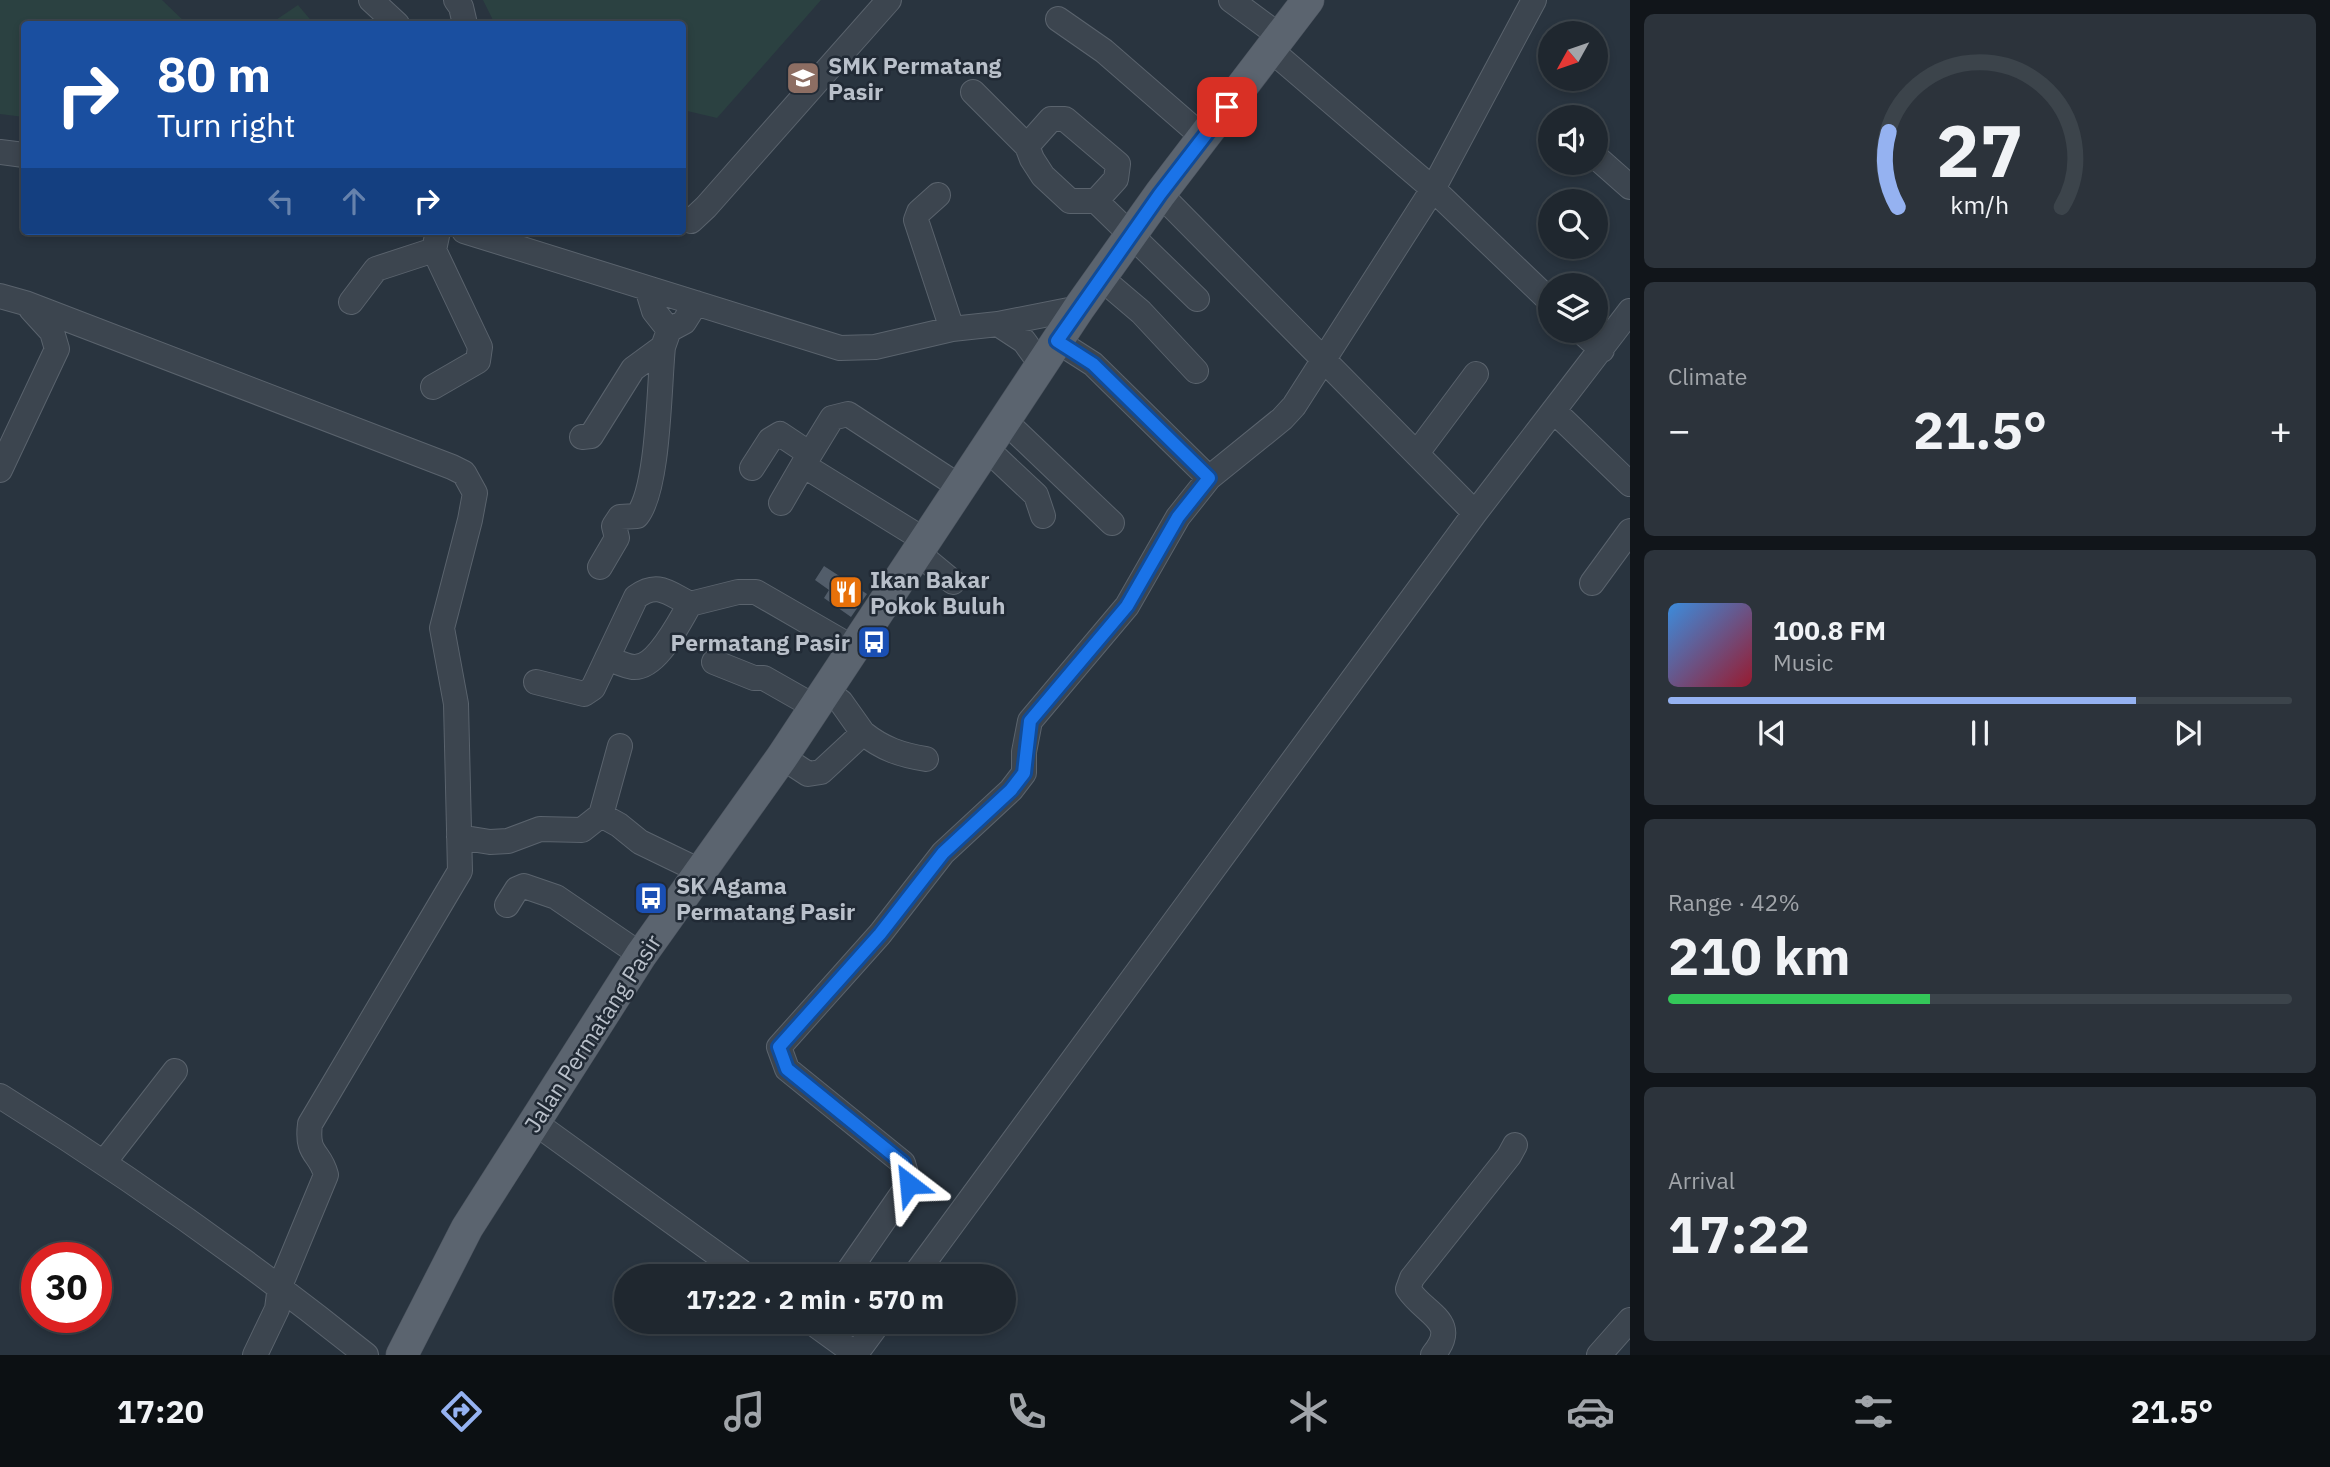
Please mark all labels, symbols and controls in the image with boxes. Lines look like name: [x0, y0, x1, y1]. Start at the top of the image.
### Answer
north arrow: [1538, 21, 1608, 91]
map controls: [1538, 21, 1608, 343]
text: 80 m: [157, 42, 271, 105]
icon: right: [42, 49, 133, 140]
place label: SMK Permatang Pasir: [828, 50, 1002, 106]
school or university icon: SMK Permatang Pasir: [784, 59, 822, 97]
pin: [1197, 77, 1257, 137]
icon: arrive: [1208, 88, 1246, 126]
text: 27: [1936, 102, 2024, 197]
text: Turn right: [157, 104, 295, 146]
button: sound: [1538, 105, 1608, 175]
icon: left: [262, 182, 300, 220]
icon: ahead: [335, 182, 373, 220]
icon: right: [408, 182, 446, 220]
text: km/h: [1951, 188, 2009, 221]
button: search: [1538, 189, 1608, 259]
button: layers: [1538, 273, 1608, 343]
text: Climate: [1668, 361, 1747, 391]
text: 21.5°: [1913, 396, 2047, 463]
text: −: [1668, 405, 1691, 454]
text: +: [2269, 405, 2292, 454]
place label: Ikan Bakar Pokok Buluh: [870, 564, 1005, 620]
restaurant icon: Ikan Bakar Pokok Buluh: [827, 573, 865, 611]
text: 100.8 FM: [1773, 613, 1886, 647]
bus stop icon: Permatang Pasir: [855, 623, 893, 661]
place label: Permatang Pasir: [671, 627, 850, 657]
text: Music: [1773, 647, 1833, 677]
icon: previous: [1753, 714, 1791, 752]
icon: pause: [1961, 714, 1999, 752]
icon: next: [2169, 714, 2207, 752]
place label: SK Agama Permatang Pasir: [676, 870, 855, 926]
bus stop icon: SK Agama Permatang Pasir: [632, 879, 670, 917]
text: Range · 42%: [1668, 887, 1800, 917]
text: 210 km: [1668, 922, 1850, 989]
street label: Jalan Permatang Pasir: [517, 928, 668, 1138]
position arrow: [872, 1147, 946, 1221]
text: Arrival: [1668, 1165, 1735, 1195]
text: 17:22: [1668, 1200, 1810, 1267]
speed limit sign: 30: [21, 1242, 112, 1333]
text: 17:22 · 2 min · 570 m: [686, 1282, 944, 1316]
icon: directions: [437, 1387, 486, 1436]
icon: music: [720, 1387, 769, 1436]
icon: phone: [1002, 1387, 1051, 1436]
icon: climate: [1284, 1387, 1333, 1436]
icon: car: [1566, 1387, 1615, 1436]
icon: filters: [1849, 1387, 1898, 1436]
text: 17:20: [117, 1390, 204, 1432]
text: 21.5°: [2131, 1390, 2213, 1432]

